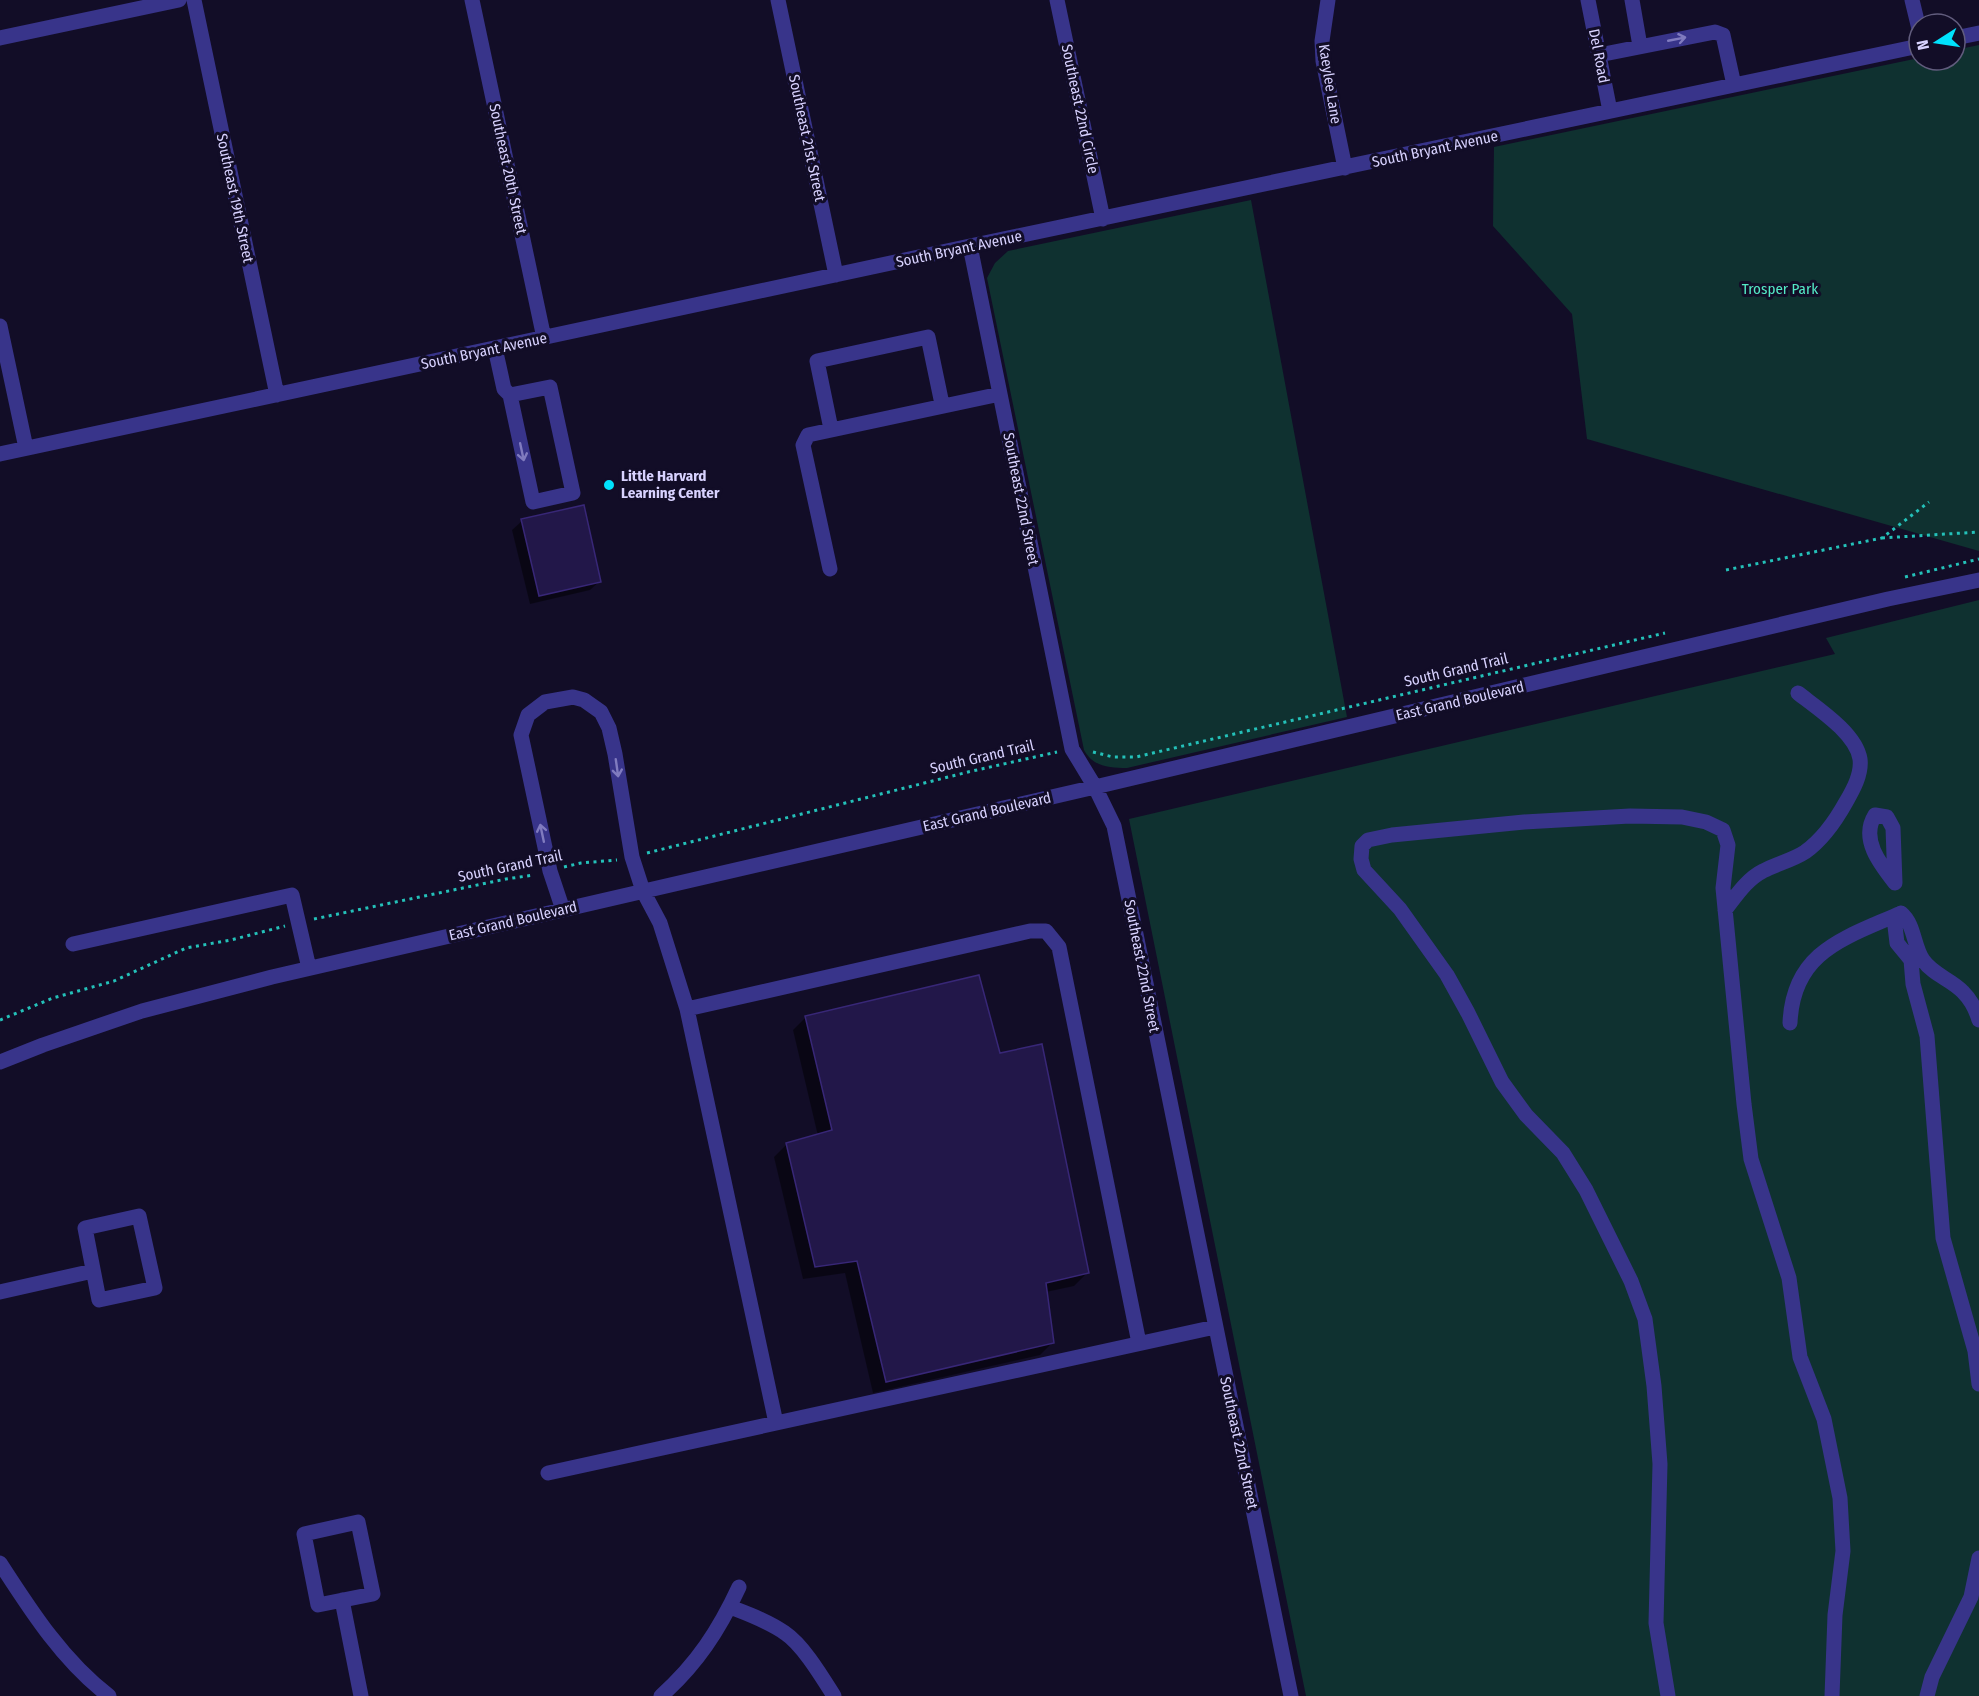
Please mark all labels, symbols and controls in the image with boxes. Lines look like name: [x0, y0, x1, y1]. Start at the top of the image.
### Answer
north arrow: [1907, 12, 1967, 72]
street label: Del Road: [1585, 27, 1613, 85]
one-way arrow: [1666, 33, 1686, 44]
text: N: [1913, 38, 1933, 52]
street label: Southeast 22nd Circle: [1057, 43, 1103, 175]
street label: Kaeylee Lane: [1315, 43, 1345, 125]
street label: Southeast 21st Street: [785, 73, 829, 203]
street label: Southeast 20th Street: [485, 102, 531, 236]
street label: South Bryant Avenue: [1370, 127, 1500, 171]
street label: Southeast 19th Street: [213, 132, 258, 264]
street label: South Bryant Avenue: [894, 227, 1024, 271]
park label: Trosper Park: [1742, 280, 1818, 298]
street label: South Bryant Avenue: [419, 329, 549, 373]
street label: Southeast 22nd Street: [999, 431, 1043, 567]
one-way arrow: [517, 441, 528, 461]
place label: Little Harvard Learning Center: [621, 467, 720, 502]
marker: Little Harvard Learning Center: [602, 478, 616, 492]
street label: South Grand Trail: [1402, 649, 1510, 691]
street label: East Grand Boulevard: [1394, 677, 1526, 725]
street label: South Grand Trail: [928, 736, 1036, 778]
one-way arrow: [612, 757, 623, 777]
street label: East Grand Boulevard: [921, 788, 1053, 836]
one-way arrow: [535, 824, 547, 843]
street label: South Grand Trail: [456, 846, 564, 886]
street label: East Grand Boulevard: [447, 897, 579, 945]
street label: Southeast 22nd Street: [1120, 898, 1164, 1034]
street label: Southeast 22nd Street: [1216, 1375, 1262, 1511]

